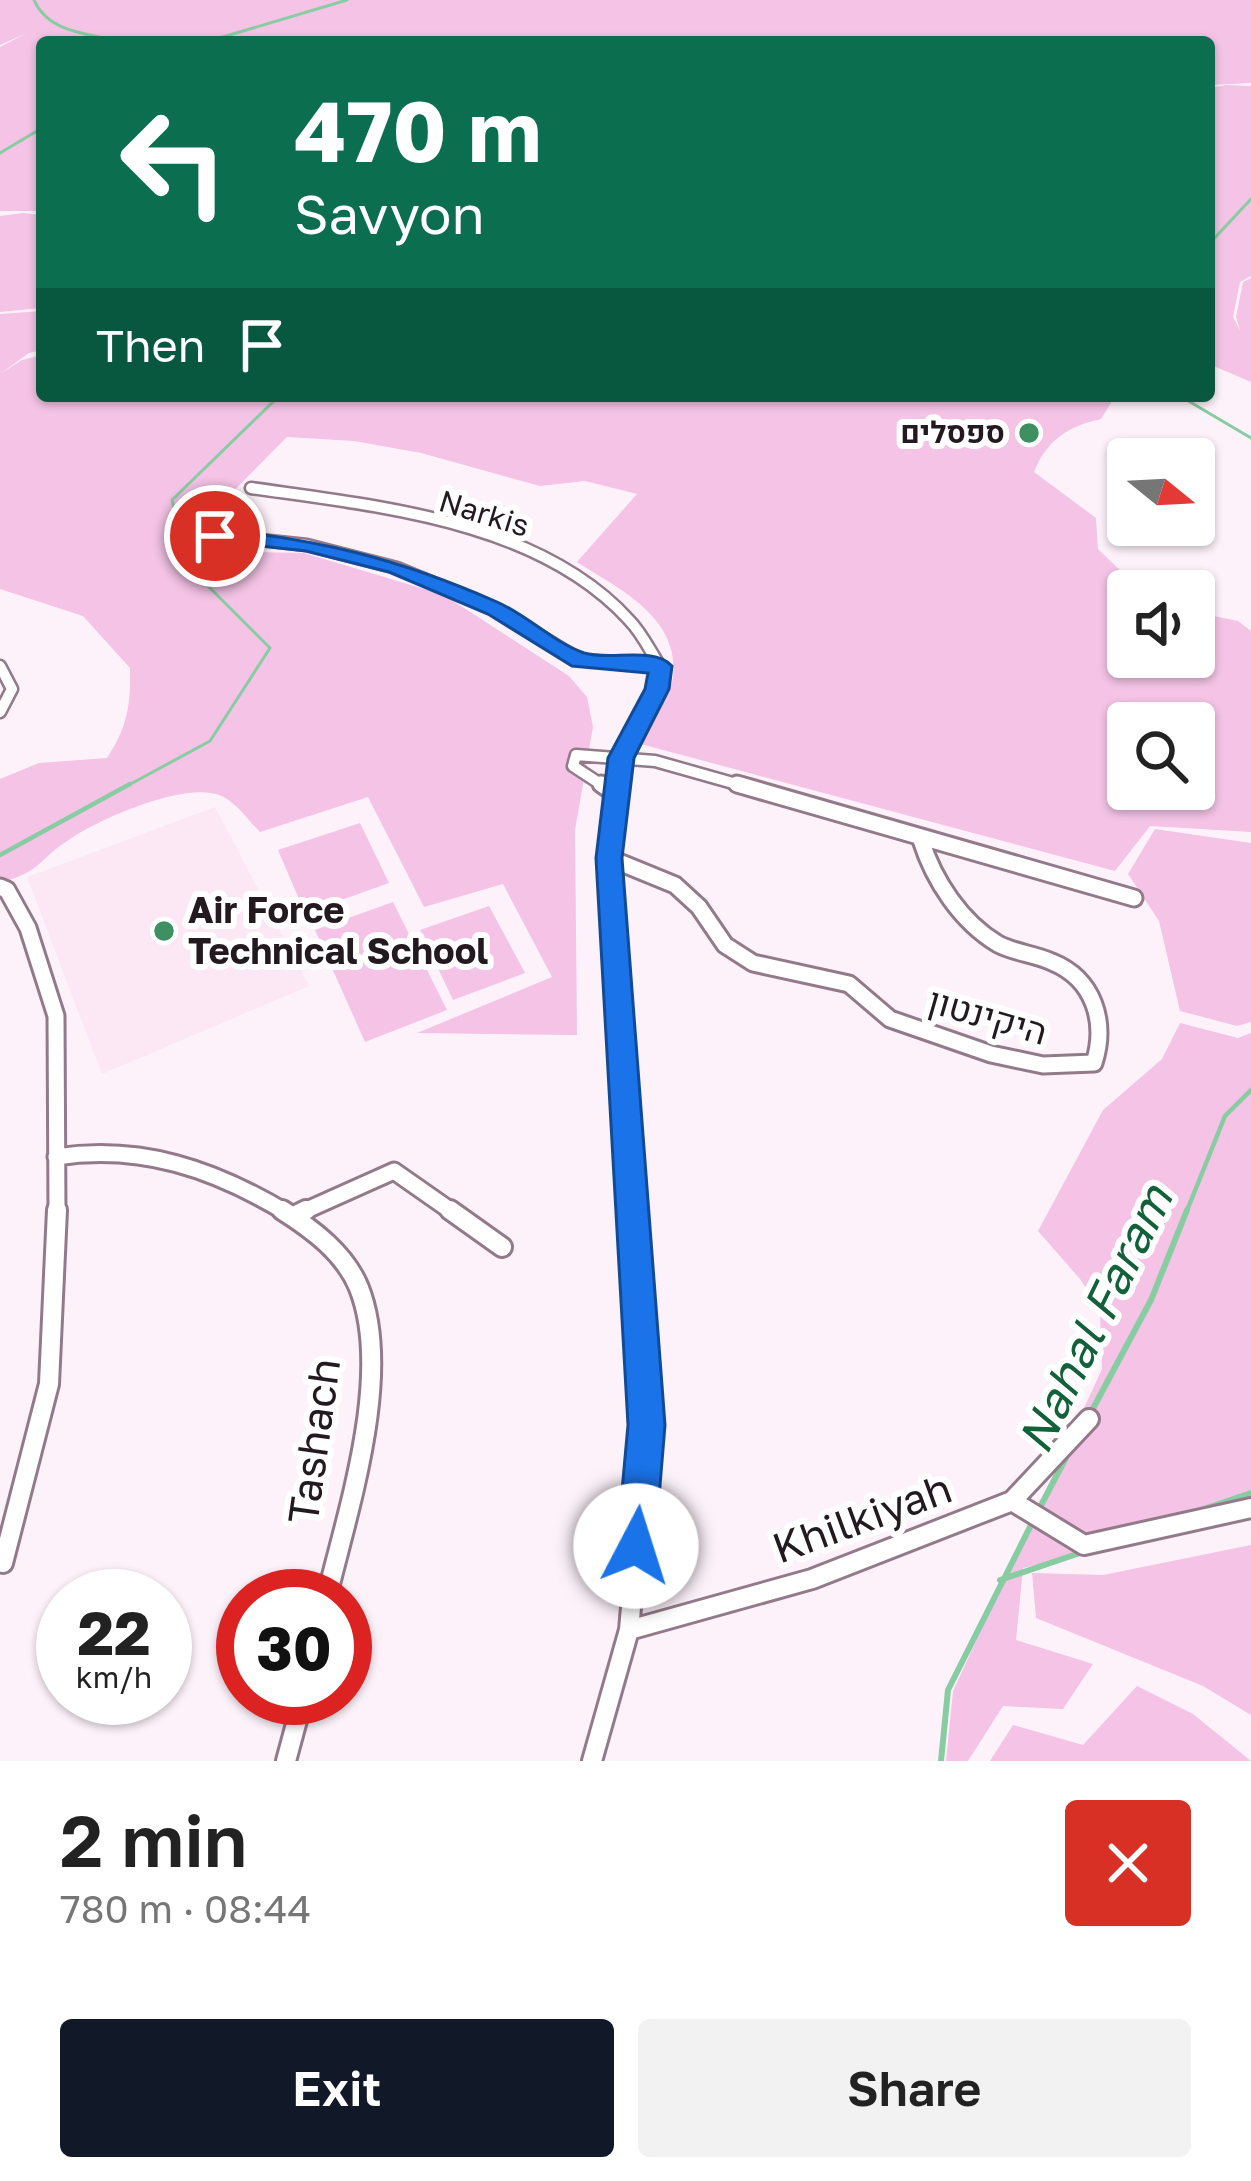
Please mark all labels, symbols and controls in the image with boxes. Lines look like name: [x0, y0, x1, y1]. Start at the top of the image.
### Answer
text: 470 m: [294, 80, 541, 180]
icon: left: [96, 84, 252, 240]
text: Savyon: [294, 181, 485, 246]
icon: arrive: [229, 312, 295, 378]
text: Then: [96, 318, 205, 372]
place label: ספסלים: [900, 414, 1005, 450]
marker: ספסלים: [1016, 420, 1042, 446]
north arrow: [1107, 438, 1215, 546]
map controls: [1107, 438, 1215, 810]
street label: Narkis: [435, 482, 534, 544]
pin: [164, 485, 266, 587]
icon: arrive: [182, 503, 248, 569]
button: sound: [1107, 570, 1215, 678]
button: search: [1107, 702, 1215, 810]
place label: Air Force Technical School: [188, 888, 488, 972]
marker: Air Force Technical School: [151, 918, 177, 944]
street label: היקינטון: [924, 978, 1052, 1053]
water label: Nahal Faram: [1004, 1173, 1185, 1462]
street label: Tashach: [277, 1355, 349, 1527]
street label: Khilkiyah: [766, 1462, 958, 1572]
position arrow: [573, 1483, 699, 1609]
speed limit sign: 30: [216, 1569, 372, 1725]
text: 22: [77, 1596, 151, 1668]
text: km/h: [76, 1659, 152, 1695]
text: 2 min: [60, 1796, 247, 1883]
button: close: [1065, 1800, 1191, 1926]
text: 780 m · 08:44: [60, 1885, 311, 1932]
button: Exit: [60, 2019, 614, 2157]
button: Share: [638, 2019, 1191, 2157]

